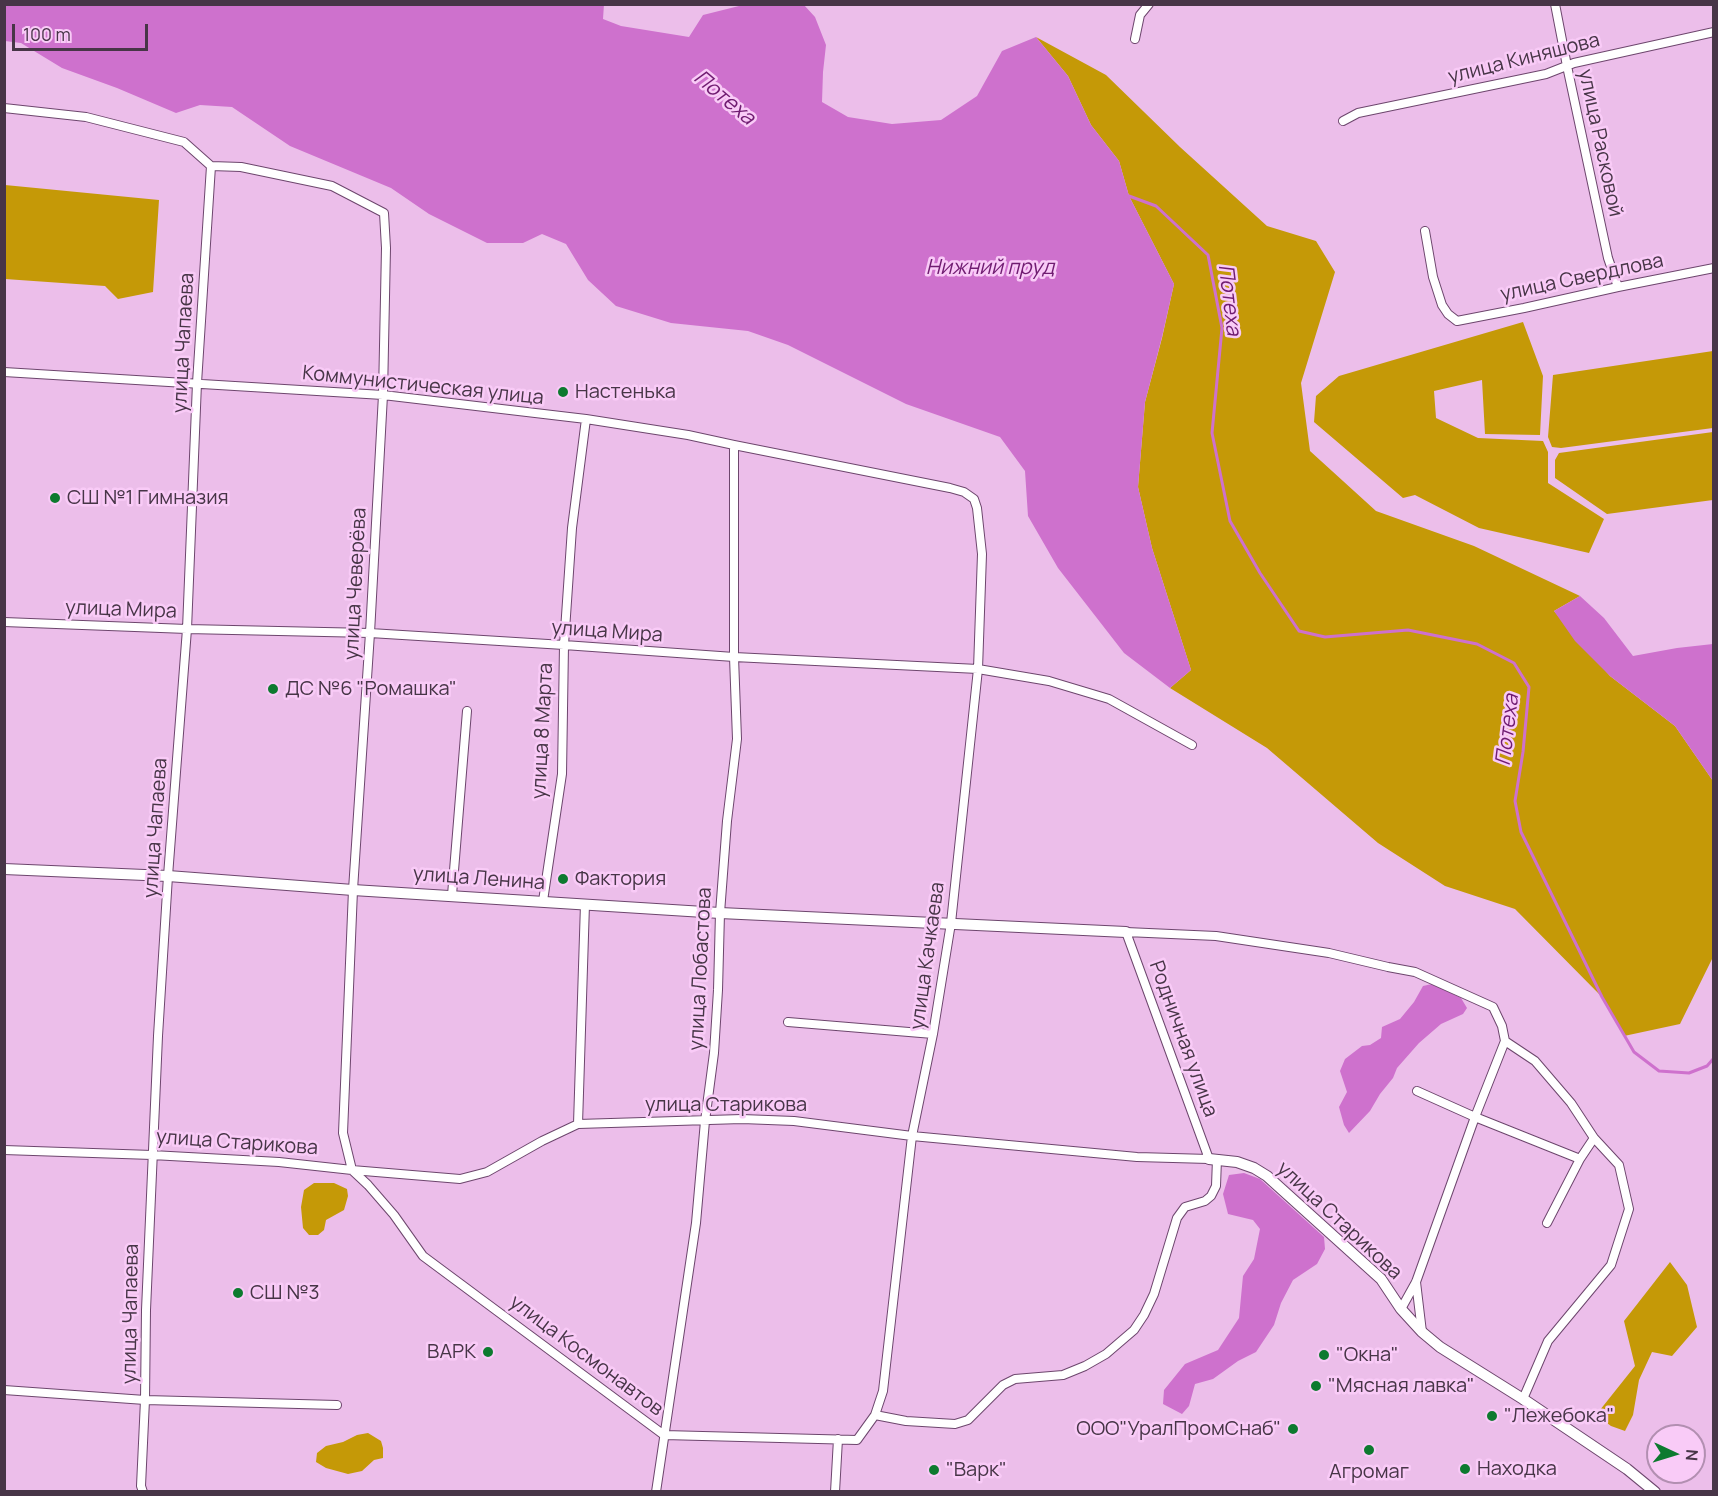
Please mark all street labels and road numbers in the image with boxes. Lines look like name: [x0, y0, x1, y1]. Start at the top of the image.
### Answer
street label: улица Киняшова: [1446, 29, 1602, 89]
street label: улица Расковой: [1573, 67, 1627, 219]
street label: улица Свердлова: [1498, 249, 1666, 307]
street label: улица Чапаева: [168, 272, 200, 414]
street label: Коммунистическая улица: [301, 361, 545, 411]
street label: улица Чеверёва: [340, 507, 372, 661]
street label: улица Мира: [65, 596, 177, 624]
street label: улица Мира: [550, 616, 664, 648]
street label: улица 8 Марта: [527, 662, 559, 800]
street label: улица Чапаева: [139, 757, 173, 899]
street label: улица Ленина: [412, 862, 546, 896]
street label: улица Качкаева: [906, 881, 950, 1031]
street label: улица Лобастова: [685, 887, 717, 1051]
street label: Родничная улица: [1144, 958, 1222, 1120]
street label: улица Старикова: [645, 1093, 807, 1117]
street label: улица Старикова: [155, 1125, 319, 1161]
street label: улица Старикова: [1271, 1157, 1407, 1285]
street label: улица Чапаева: [118, 1244, 144, 1384]
street label: улица Космонавтов: [504, 1290, 668, 1422]

